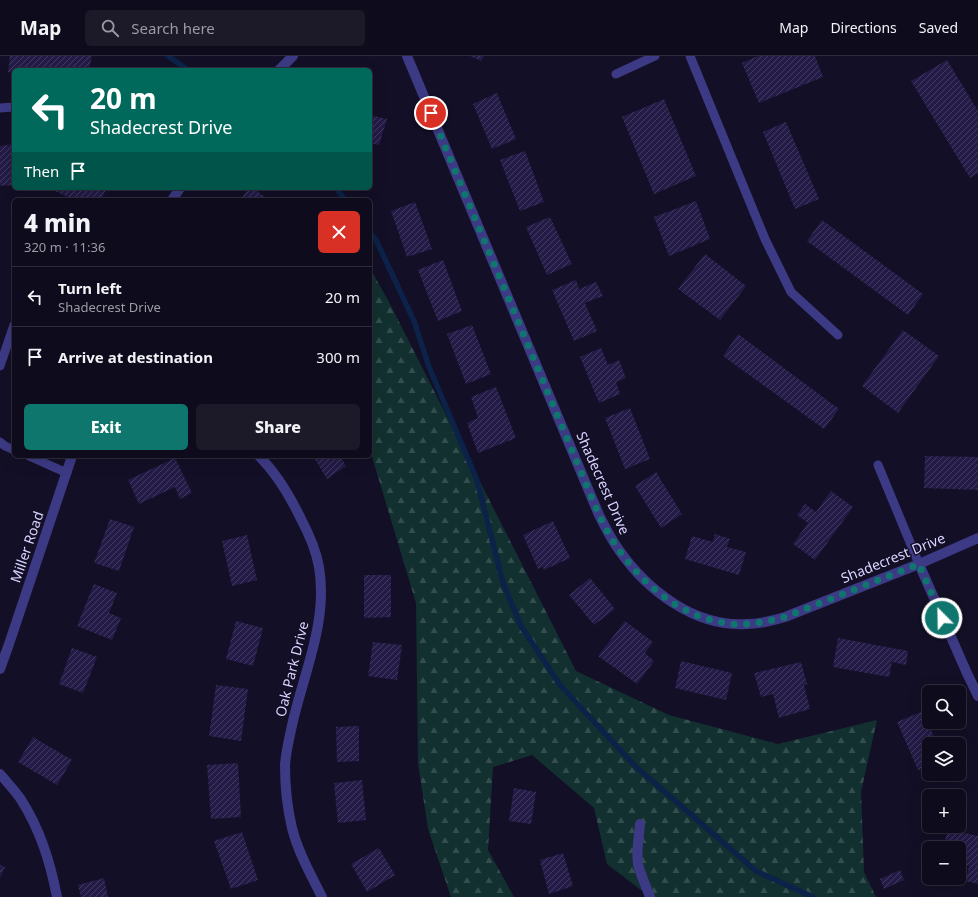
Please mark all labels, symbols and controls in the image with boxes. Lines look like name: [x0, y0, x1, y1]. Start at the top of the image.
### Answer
search box: [85, 10, 365, 46]
text: Map: [20, 15, 61, 41]
icon: search: [99, 17, 121, 39]
text: Search here: [131, 18, 215, 38]
text: Map: [779, 18, 808, 37]
text: Directions: [830, 18, 897, 37]
text: Saved: [919, 18, 958, 37]
text: 20 m: [90, 79, 157, 117]
icon: left: [24, 84, 76, 136]
pin: [414, 96, 448, 130]
icon: arrive: [420, 102, 442, 124]
text: Shadecrest Drive: [90, 115, 233, 139]
icon: arrive: [67, 160, 89, 182]
text: Then: [24, 161, 59, 181]
text: 4 min: [24, 206, 91, 239]
button: close: [318, 211, 360, 253]
text: 320 m · 11:36: [24, 238, 105, 256]
text: Turn left: [58, 278, 122, 298]
icon: left: [24, 286, 46, 308]
text: 20 m: [325, 287, 360, 307]
text: Shadecrest Drive: [58, 298, 161, 316]
icon: arrive: [24, 346, 46, 368]
text: Arrive at destination: [58, 347, 213, 367]
text: 300 m: [316, 347, 360, 367]
button: Exit: [24, 404, 188, 450]
button: Share: [196, 404, 360, 450]
street label: Shadecrest Drive: [572, 428, 635, 537]
street label: Miller Road: [5, 509, 48, 585]
street label: Shadecrest Drive: [838, 528, 948, 587]
position arrow: [921, 597, 963, 639]
street label: Oak Park Drive: [270, 619, 313, 719]
map controls: [922, 685, 966, 885]
button: search: [922, 685, 966, 729]
button: layers: [922, 737, 966, 781]
button: +: [922, 789, 966, 833]
button: −: [922, 841, 966, 885]

